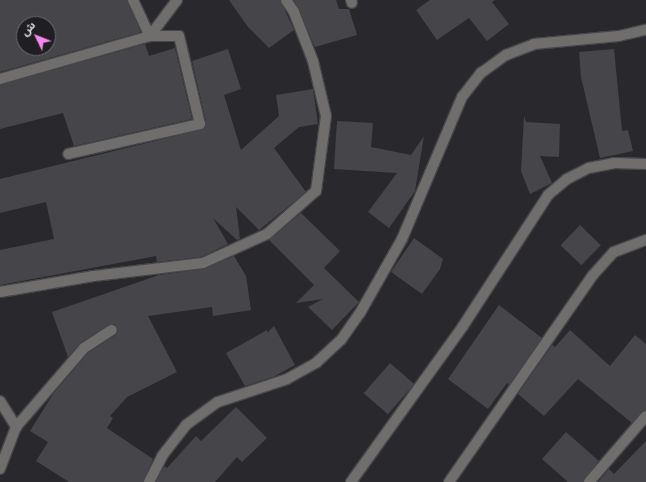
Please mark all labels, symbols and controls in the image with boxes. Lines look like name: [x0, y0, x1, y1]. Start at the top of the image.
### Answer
north arrow: [16, 16, 56, 56]
text: ش: [18, 18, 38, 39]

